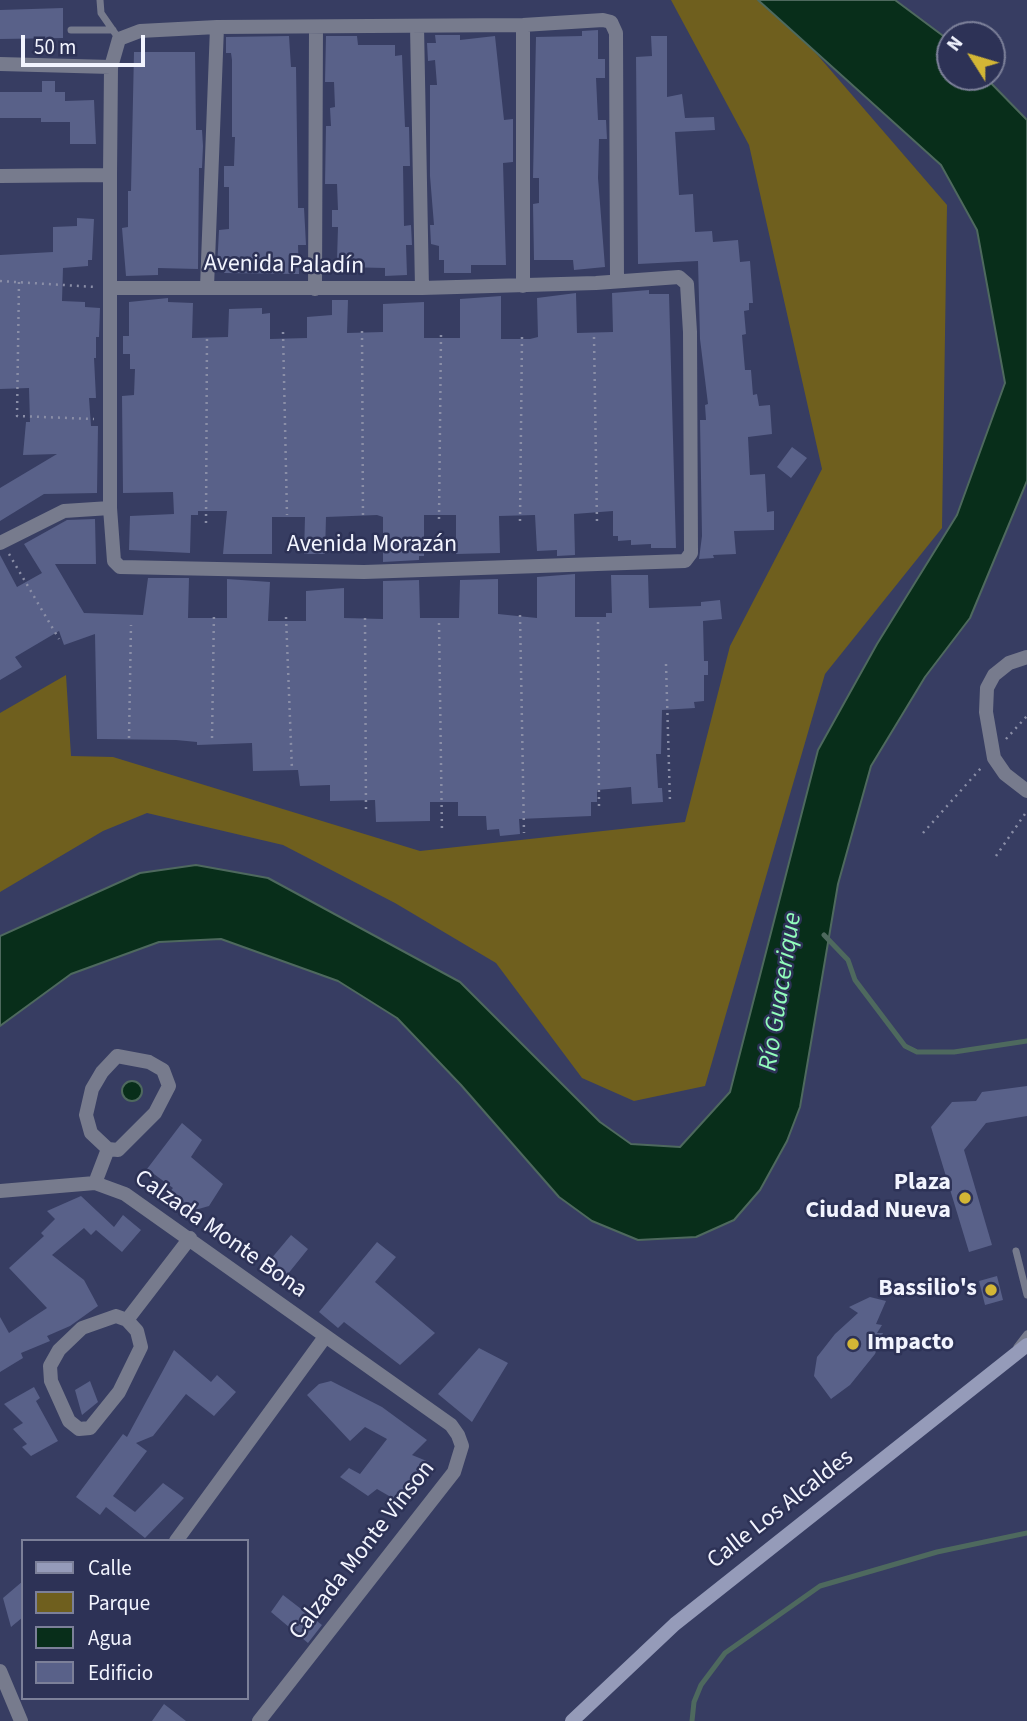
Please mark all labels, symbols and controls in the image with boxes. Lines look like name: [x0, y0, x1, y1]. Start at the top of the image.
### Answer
scale bar: [24, 21, 149, 65]
north arrow: [936, 21, 1006, 91]
text: N: [941, 31, 970, 57]
text: 50 m: [34, 32, 76, 62]
street label: Avenida Paladín: [204, 250, 364, 282]
street label: Avenida Morazán: [287, 532, 457, 560]
water label: Río Guacerique: [754, 910, 810, 1074]
street label: Calzada Monte Bona: [128, 1165, 312, 1305]
place label: Plaza Ciudad Nueva: [805, 1170, 951, 1226]
marker: Plaza Ciudad Nueva: [957, 1190, 973, 1206]
place label: Bassilio's: [878, 1276, 977, 1304]
marker: Bassilio's: [983, 1282, 999, 1298]
place label: Impacto: [867, 1330, 954, 1358]
marker: Impacto: [845, 1336, 861, 1352]
street label: Calle Los Alcaldes: [702, 1444, 860, 1576]
street label: Calzada Monte Vinson: [284, 1456, 442, 1646]
legend: [21, 1539, 248, 1700]
text: Calle: [88, 1553, 132, 1583]
text: Parque: [88, 1588, 150, 1618]
text: Agua: [88, 1623, 132, 1653]
text: Edificio: [88, 1658, 153, 1688]

